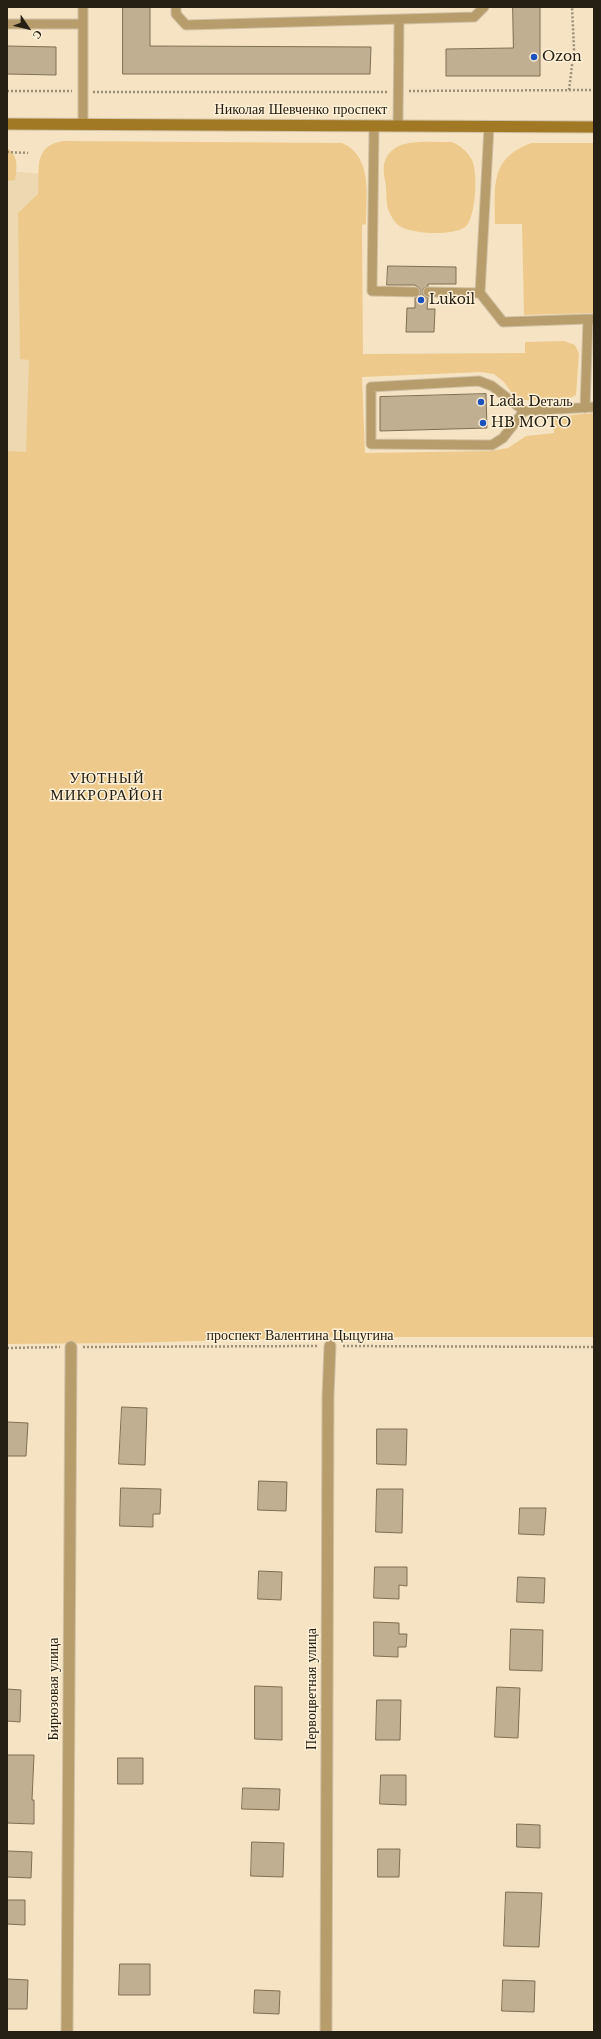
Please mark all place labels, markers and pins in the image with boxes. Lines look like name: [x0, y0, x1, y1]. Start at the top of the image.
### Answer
place label: Ozon: [542, 49, 582, 65]
marker: Ozon: [529, 52, 539, 62]
place label: Lukoil: [429, 292, 475, 308]
marker: Lukoil: [416, 295, 426, 305]
place label: Lada Dеталь: [489, 394, 573, 410]
marker: Lada Dеталь: [476, 397, 486, 407]
place label: HB MOTO: [491, 415, 571, 431]
marker: HB MOTO: [478, 418, 488, 428]

